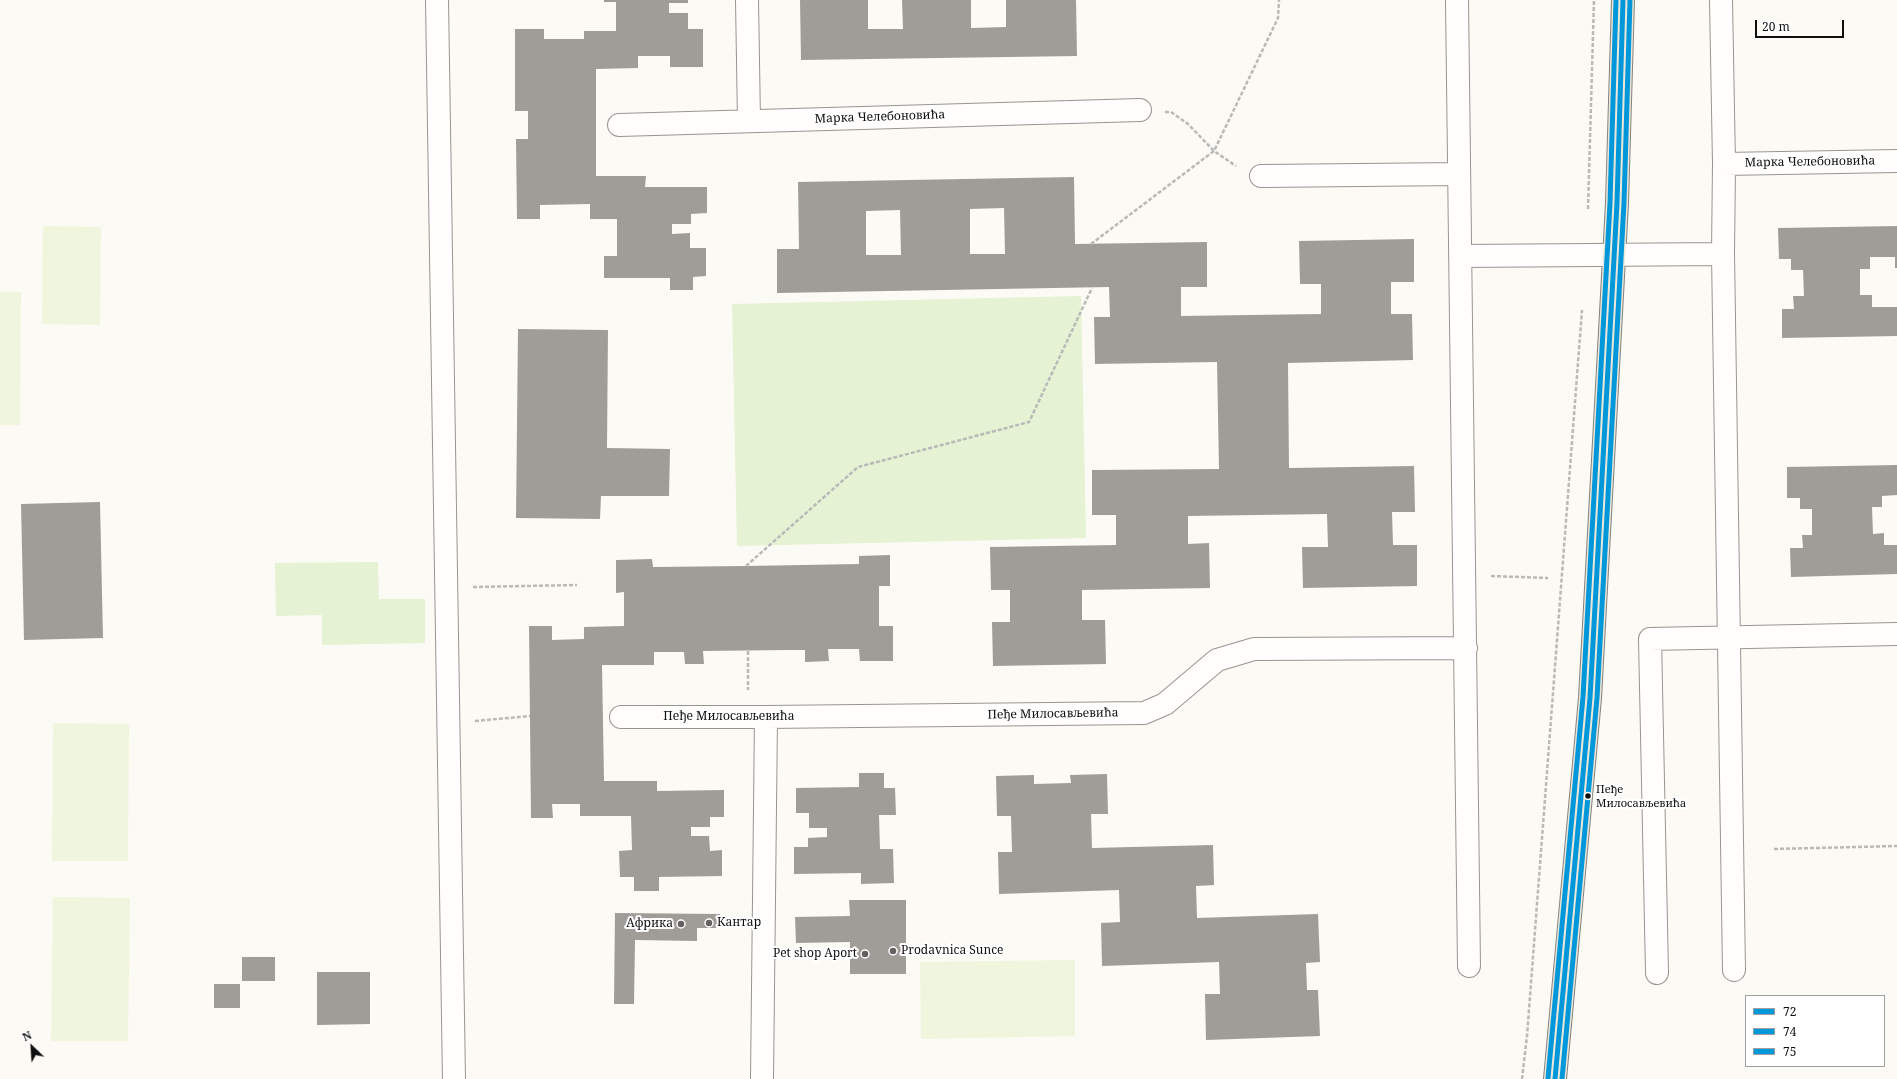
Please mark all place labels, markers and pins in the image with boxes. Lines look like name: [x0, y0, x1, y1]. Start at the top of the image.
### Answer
place label: Пеђе Милосављевића: [1596, 783, 1686, 809]
marker: Пеђе Милосављевића: [1583, 791, 1593, 801]
place label: Кантар: [717, 916, 761, 930]
place label: Африка: [626, 917, 673, 931]
marker: Кантар: [704, 918, 714, 928]
marker: Африка: [676, 919, 686, 929]
place label: Prodavnica Sunce: [901, 944, 1003, 958]
marker: Prodavnica Sunce: [888, 946, 898, 956]
place label: Pet shop Aport: [773, 947, 857, 961]
marker: Pet shop Aport: [860, 949, 870, 959]

